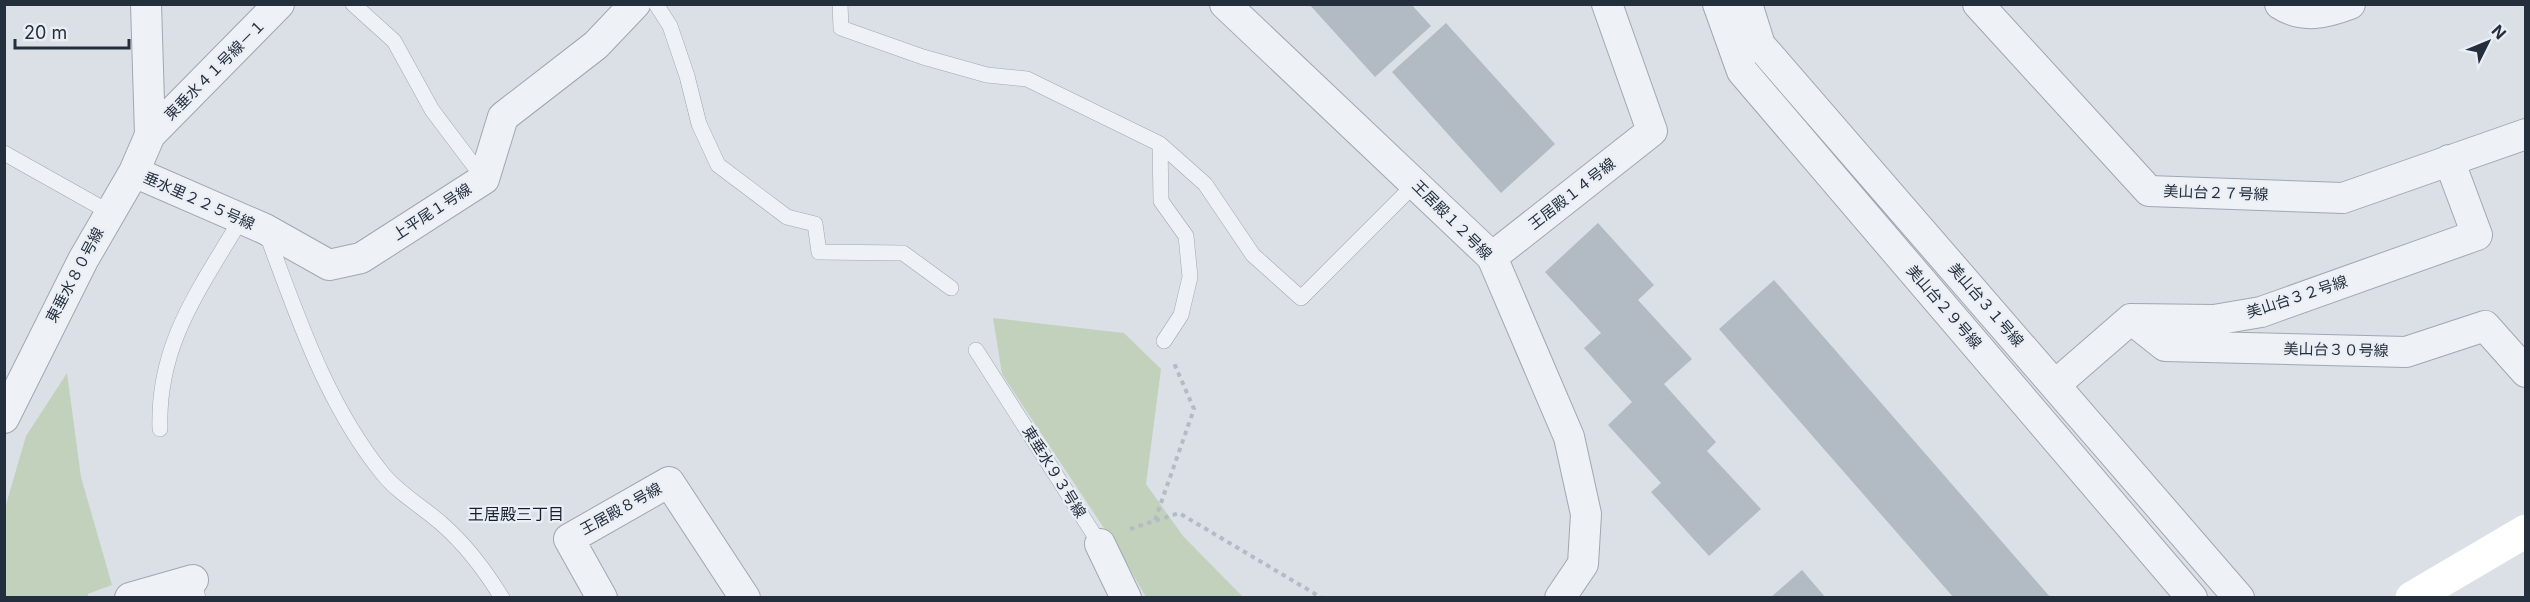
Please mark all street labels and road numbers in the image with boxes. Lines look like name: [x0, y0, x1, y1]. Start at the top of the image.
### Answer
street label: 東垂水４１号線－１: [160, 15, 269, 124]
street label: 王居殿１４号線: [1524, 154, 1619, 233]
street label: 垂水里２２５号線: [141, 167, 258, 234]
street label: 王居殿１２号線: [1409, 176, 1496, 263]
street label: 上平尾１号線: [389, 179, 475, 244]
street label: 美山台２７号線: [2163, 181, 2269, 204]
street label: 東垂水８０号線: [42, 224, 108, 326]
street label: 美山台３１号線: [1945, 259, 2028, 351]
street label: 美山台２９号線: [1903, 261, 1986, 353]
street label: 美山台３２号線: [2244, 271, 2350, 322]
street label: 美山台３０号線: [2283, 339, 2389, 360]
street label: 東垂水９３号線: [1019, 422, 1090, 521]
street label: 王居殿８号線: [577, 478, 665, 539]

